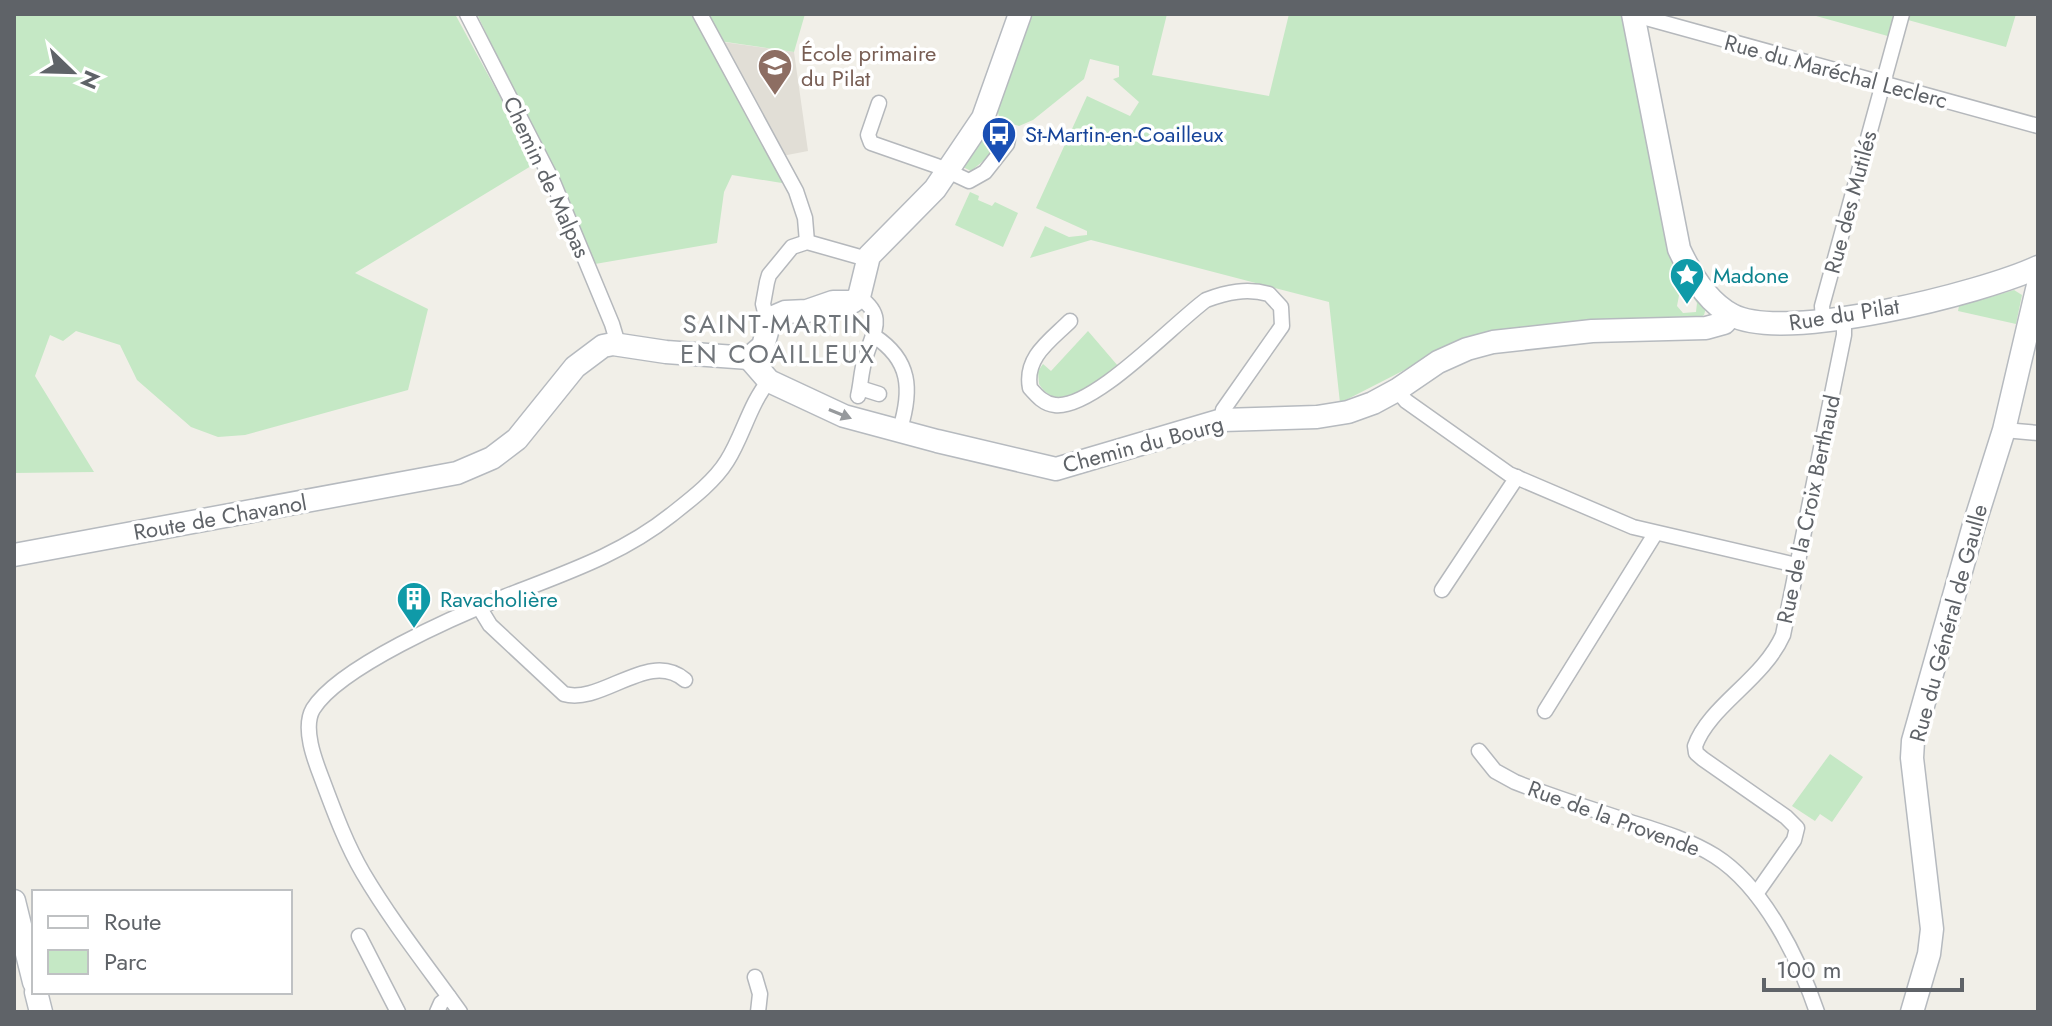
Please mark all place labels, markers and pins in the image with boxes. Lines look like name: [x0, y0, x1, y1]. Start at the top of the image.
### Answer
place label: École primaire du Pilat: [801, 37, 936, 94]
school or university icon: École primaire du Pilat: [756, 47, 794, 97]
bus stop icon: St-Martin-en-Coailleux: [980, 115, 1018, 165]
place label: St-Martin-en-Coailleux: [1025, 118, 1224, 150]
place icon: Madone: [1668, 256, 1706, 306]
place label: Madone: [1713, 259, 1789, 291]
building icon: Ravacholière: [395, 580, 433, 630]
place label: Ravacholière: [440, 583, 558, 615]

